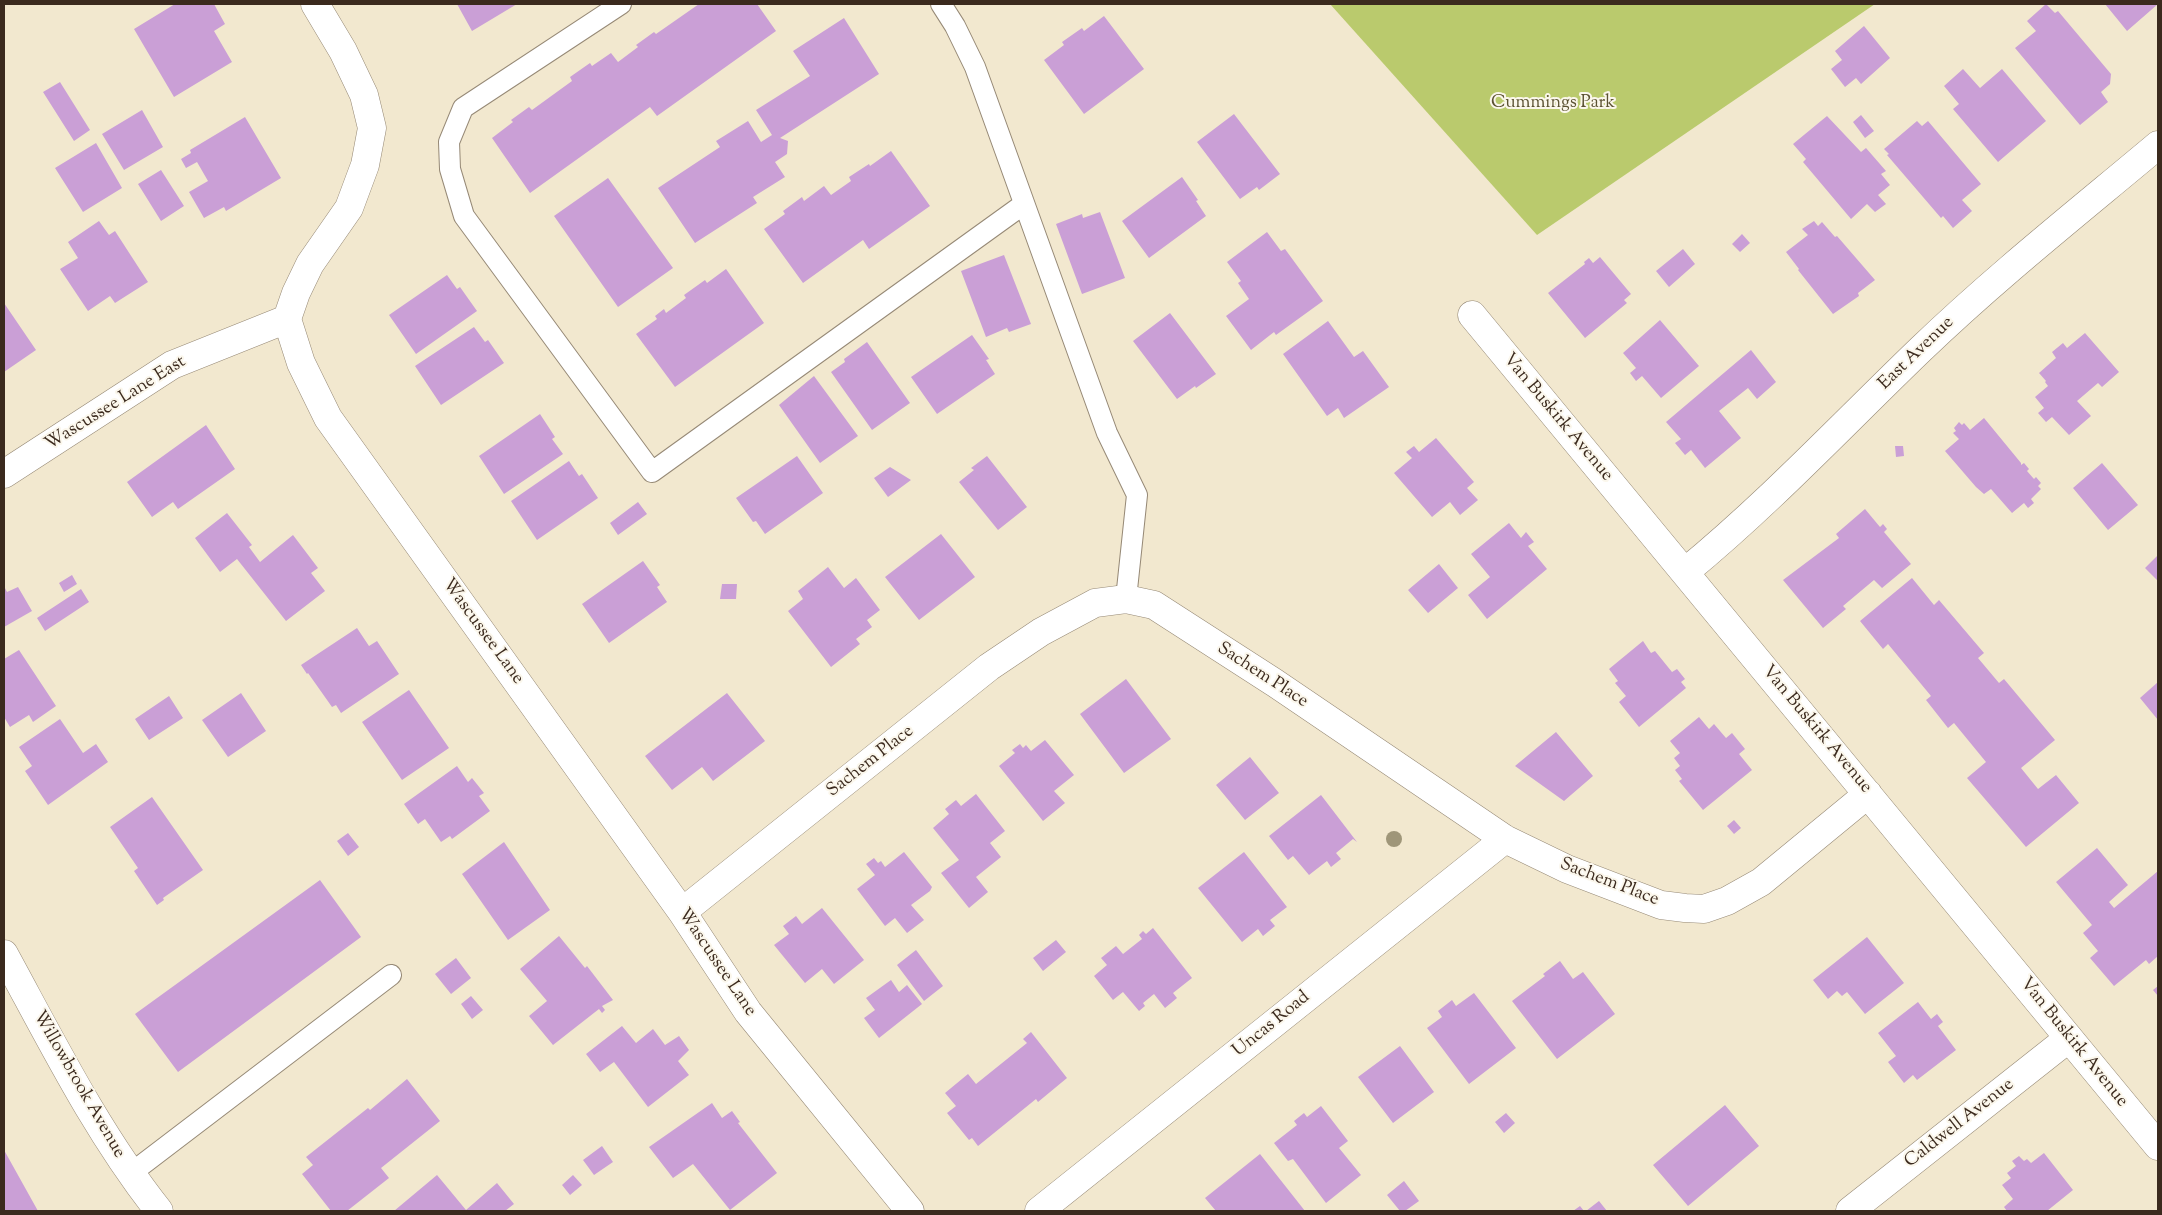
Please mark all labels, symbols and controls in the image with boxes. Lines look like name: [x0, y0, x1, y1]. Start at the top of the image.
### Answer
park label: Cummings Park: [1491, 93, 1615, 115]
street label: East Avenue: [1875, 313, 1959, 395]
street label: Van Buskirk Avenue: [1497, 350, 1617, 486]
street label: Wascussee Lane East: [42, 352, 190, 456]
street label: Wascussee Lane: [436, 575, 528, 689]
street label: Sachem Place: [1212, 639, 1312, 713]
street label: Van Buskirk Avenue: [1756, 662, 1876, 798]
street label: Sachem Place: [823, 721, 919, 803]
street label: Sachem Place: [1557, 854, 1661, 912]
street label: Wascussee Lane: [672, 905, 760, 1021]
street label: Van Buskirk Avenue: [2014, 974, 2132, 1112]
street label: Uncas Road: [1229, 987, 1315, 1063]
street label: Willowbrook Avenue: [27, 1008, 129, 1162]
street label: Caldwell Avenue: [1901, 1075, 2019, 1173]

